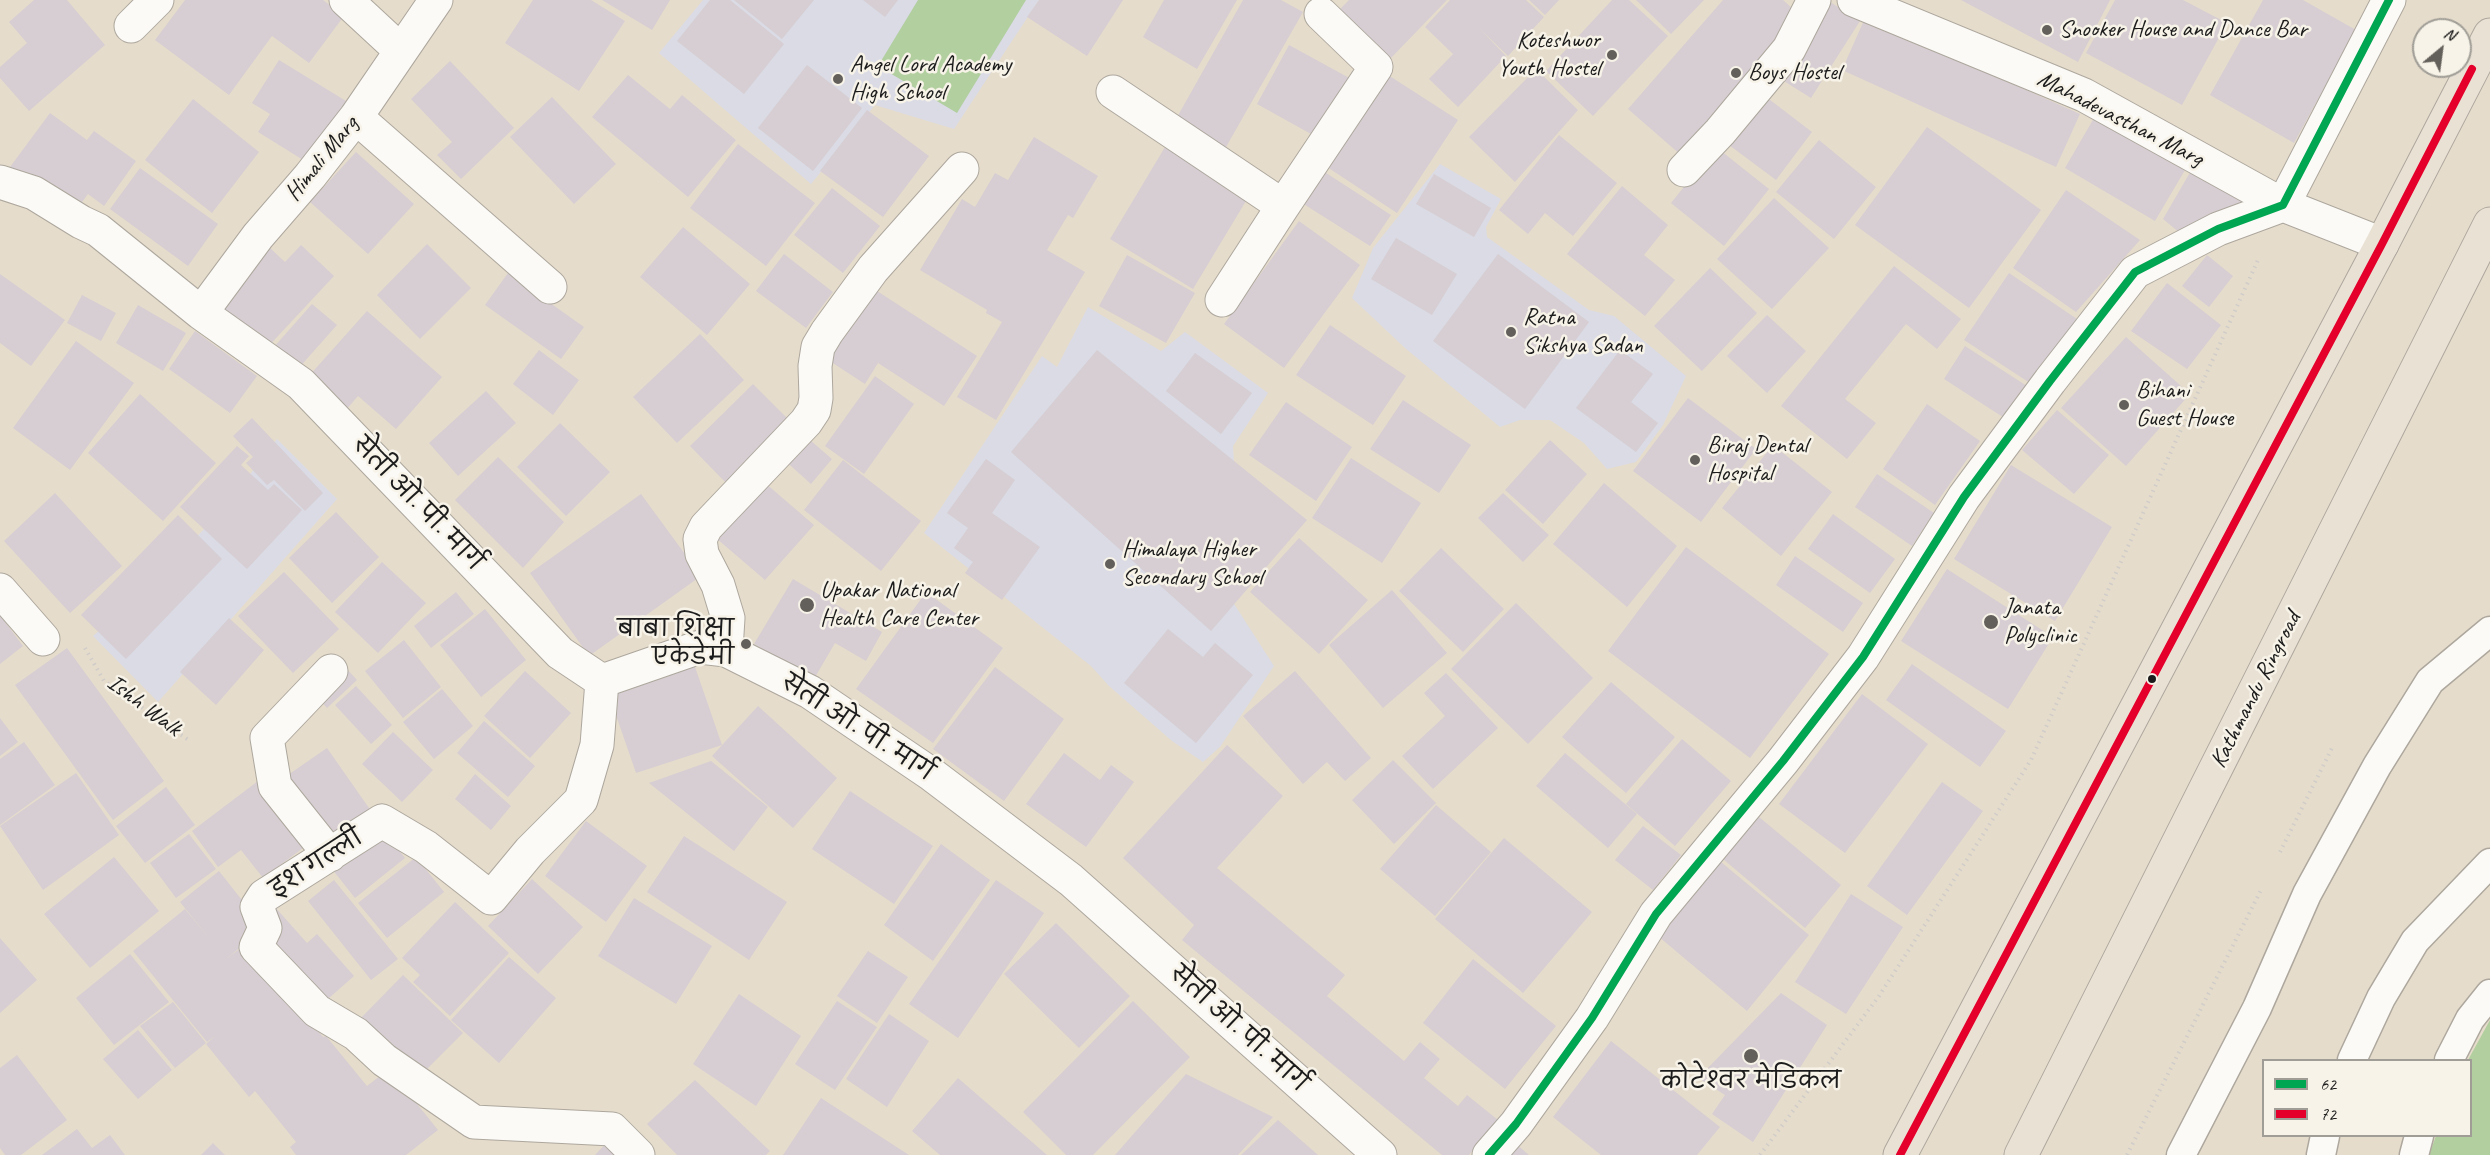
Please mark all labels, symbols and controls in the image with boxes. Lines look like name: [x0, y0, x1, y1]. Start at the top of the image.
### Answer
place label: Snooker House and Dance Bar: [2059, 16, 2307, 44]
north arrow: [2412, 18, 2472, 78]
marker: Snooker House and Dance Bar: [2040, 23, 2054, 37]
text: N: [2441, 23, 2459, 45]
place label: Koteshwor Youth Hostel: [1497, 27, 1600, 83]
marker: Koteshwor Youth Hostel: [1605, 48, 1619, 62]
place label: Angel Lord Academy High School: [850, 51, 1011, 107]
place label: Boys Hostel: [1748, 59, 1841, 87]
street label: Mahadevasthan Marg: [2032, 65, 2208, 173]
marker: Boys Hostel: [1729, 66, 1743, 80]
marker: Angel Lord Academy High School: [831, 72, 845, 86]
street label: Himali Marg: [279, 111, 365, 207]
place label: Ratna Sikshya Sadan: [1523, 304, 1643, 360]
marker: Ratna Sikshya Sadan: [1504, 325, 1518, 339]
place label: Bihani Guest House: [2136, 377, 2233, 433]
marker: Bihani Guest House: [2117, 398, 2131, 412]
street label: सेती ओ. पी. मार्ग: [345, 430, 489, 578]
place label: Biraj Dental Hospital: [1707, 432, 1808, 488]
marker: Biraj Dental Hospital: [1688, 453, 1702, 467]
place label: Himalaya Higher Secondary School: [1122, 536, 1262, 592]
marker: Himalaya Higher Secondary School: [1103, 557, 1117, 571]
place label: Upakar National Health Care Center: [820, 577, 978, 633]
place label: Janata Polyclinic: [2004, 594, 2077, 650]
marker: Upakar National Health Care Center: [798, 596, 816, 614]
street label: Kathmandu Ringroad: [2204, 607, 2308, 773]
marker: Janata Polyclinic: [1982, 613, 2000, 631]
place label: बाबा शिक्षा एकेडेमी: [617, 616, 734, 672]
marker: बाबा शिक्षा एकेडेमी: [739, 637, 753, 651]
street label: सेती ओ. पी. मार्ग: [775, 668, 939, 788]
street label: Ishh Walk: [101, 669, 187, 743]
unlabelled marker: [2146, 673, 2158, 685]
street label: इश गल्ली: [265, 824, 369, 904]
street label: सेती ओ. पी. मार्ग: [1163, 959, 1313, 1099]
marker: कोटेश्वर मेडिकल: [1742, 1047, 1760, 1065]
legend: [2262, 1059, 2472, 1137]
place label: कोटेश्वर मेडिकल: [1661, 1068, 1841, 1096]
text: 62: [2320, 1073, 2336, 1095]
text: 72: [2320, 1103, 2336, 1125]

